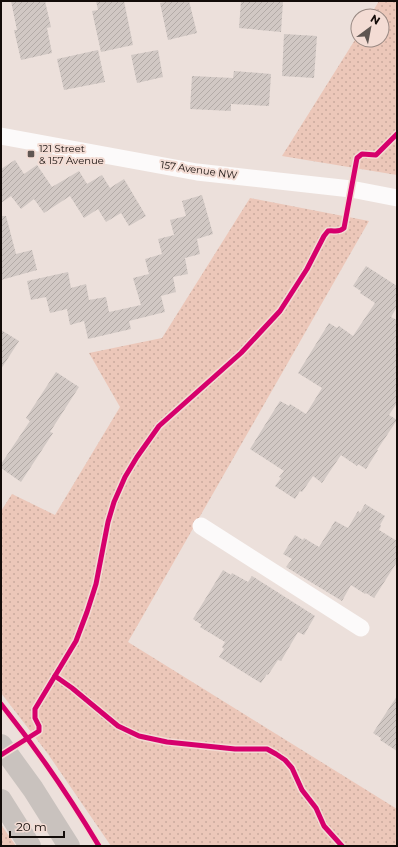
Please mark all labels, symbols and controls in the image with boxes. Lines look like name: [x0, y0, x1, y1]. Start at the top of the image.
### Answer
north arrow: [350, 8, 390, 48]
text: N: [368, 11, 383, 28]
place label: 121 Street & 157 Avenue: [39, 142, 104, 167]
marker: 121 Street & 157 Avenue: [26, 149, 36, 159]
street label: 157 Avenue NW: [160, 158, 238, 182]
scale bar: [10, 813, 64, 839]
text: 20 m: [16, 819, 47, 834]

